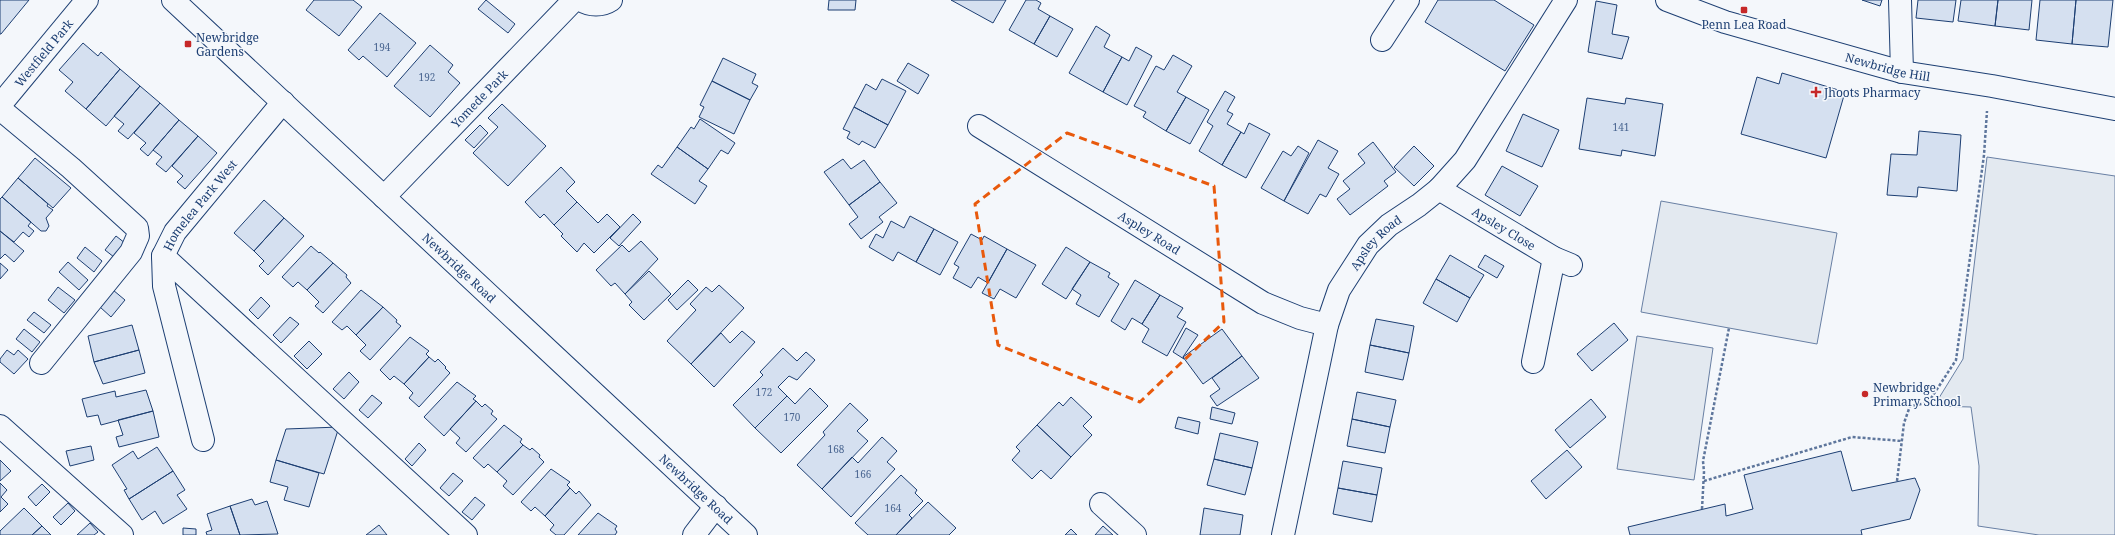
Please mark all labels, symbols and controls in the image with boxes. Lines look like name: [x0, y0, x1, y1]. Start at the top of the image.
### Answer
marker: Penn Lea Road: [1739, 5, 1749, 15]
street label: Westfield Park: [10, 14, 77, 90]
place label: Penn Lea Road: [1702, 16, 1787, 33]
place label: Newbridge Gardens: [196, 29, 259, 60]
marker: Newbridge Gardens: [183, 39, 193, 49]
house number: 194: [374, 40, 391, 54]
street label: Newbridge Hill: [1843, 48, 1932, 85]
street label: Yomede Park: [446, 65, 512, 132]
house number: 192: [419, 70, 435, 84]
place label: Jhoots Pharmacy: [1823, 84, 1921, 101]
marker: Jhoots Pharmacy: [1811, 87, 1821, 97]
house number: 141: [1613, 120, 1629, 134]
street label: Homelea Park West: [159, 156, 241, 253]
street label: Apsley Close: [1469, 202, 1539, 254]
street label: Aspley Road: [1115, 207, 1184, 258]
street label: Apsley Road: [1346, 210, 1405, 273]
street label: Newbridge Road: [419, 229, 501, 307]
place label: Newbridge Primary School: [1873, 379, 1961, 410]
house number: 172: [756, 385, 772, 399]
marker: Newbridge Primary School: [1860, 389, 1870, 399]
house number: 170: [784, 410, 801, 424]
house number: 168: [828, 442, 845, 456]
street label: Newbridge Road: [656, 450, 737, 528]
house number: 166: [855, 467, 872, 481]
house number: 164: [885, 501, 902, 515]

